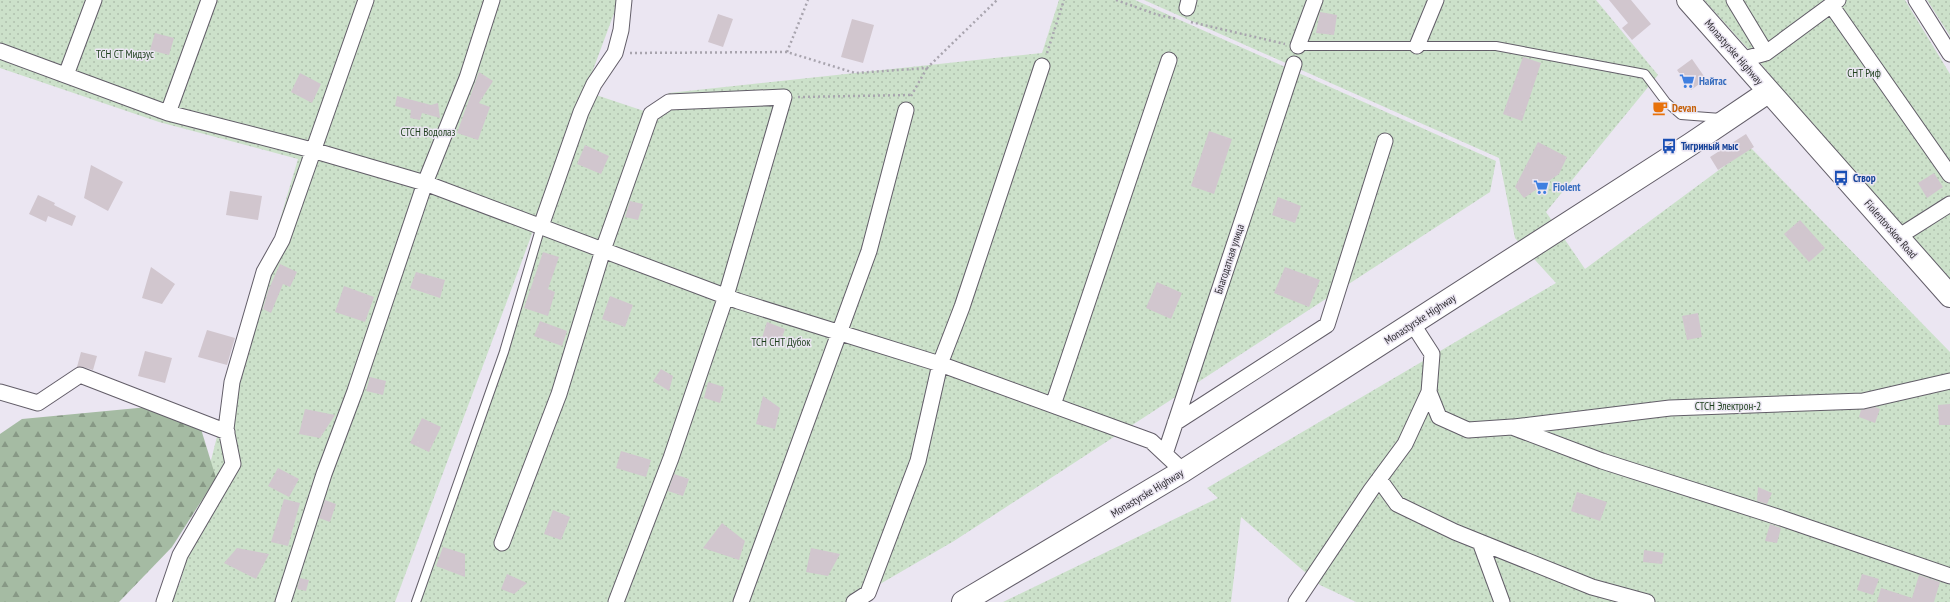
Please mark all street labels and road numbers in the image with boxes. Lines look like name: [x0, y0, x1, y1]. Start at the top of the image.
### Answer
street label: Monastyrske Highway: [1702, 16, 1767, 88]
street label: Fiolentovskoe Road: [1862, 197, 1921, 262]
street label: Благодатная улица: [1211, 222, 1247, 296]
street label: Monastyrske Highway: [1382, 290, 1459, 347]
street label: Monastyrske Highway: [1108, 465, 1187, 520]

